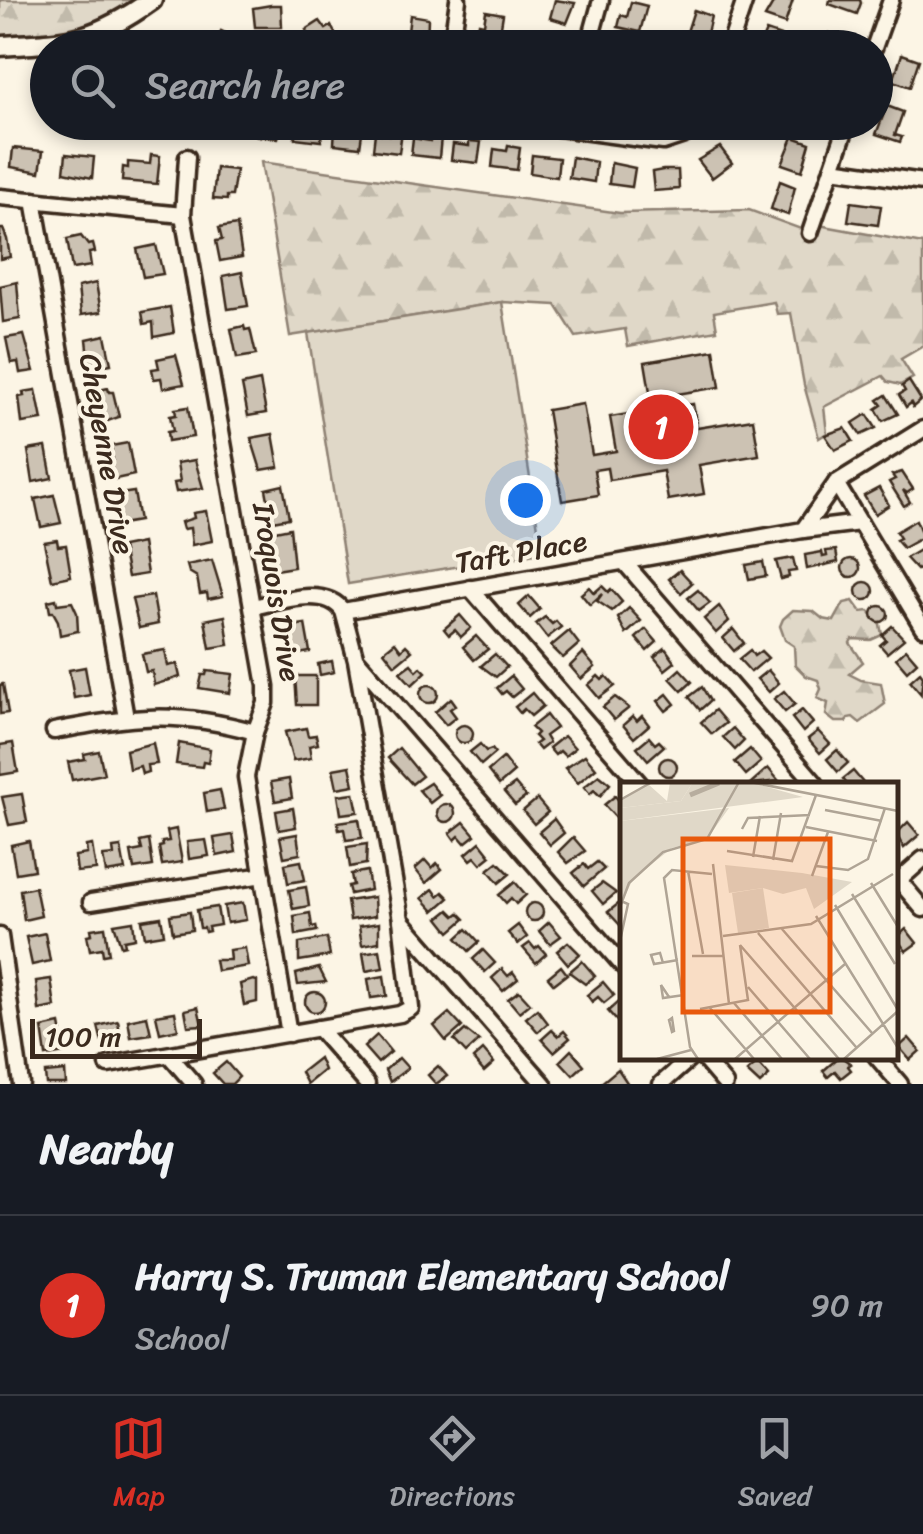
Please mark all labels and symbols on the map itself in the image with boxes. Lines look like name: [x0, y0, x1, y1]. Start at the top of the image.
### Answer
street label: Cheyenne Drive: [63, 349, 151, 559]
pin: 1: [628, 390, 694, 464]
your location: [500, 475, 551, 526]
street label: Iroquois Drive: [236, 498, 318, 685]
street label: Taft Place: [451, 514, 591, 590]
inset map: [620, 782, 898, 1059]
scale bar: [30, 1014, 202, 1058]

